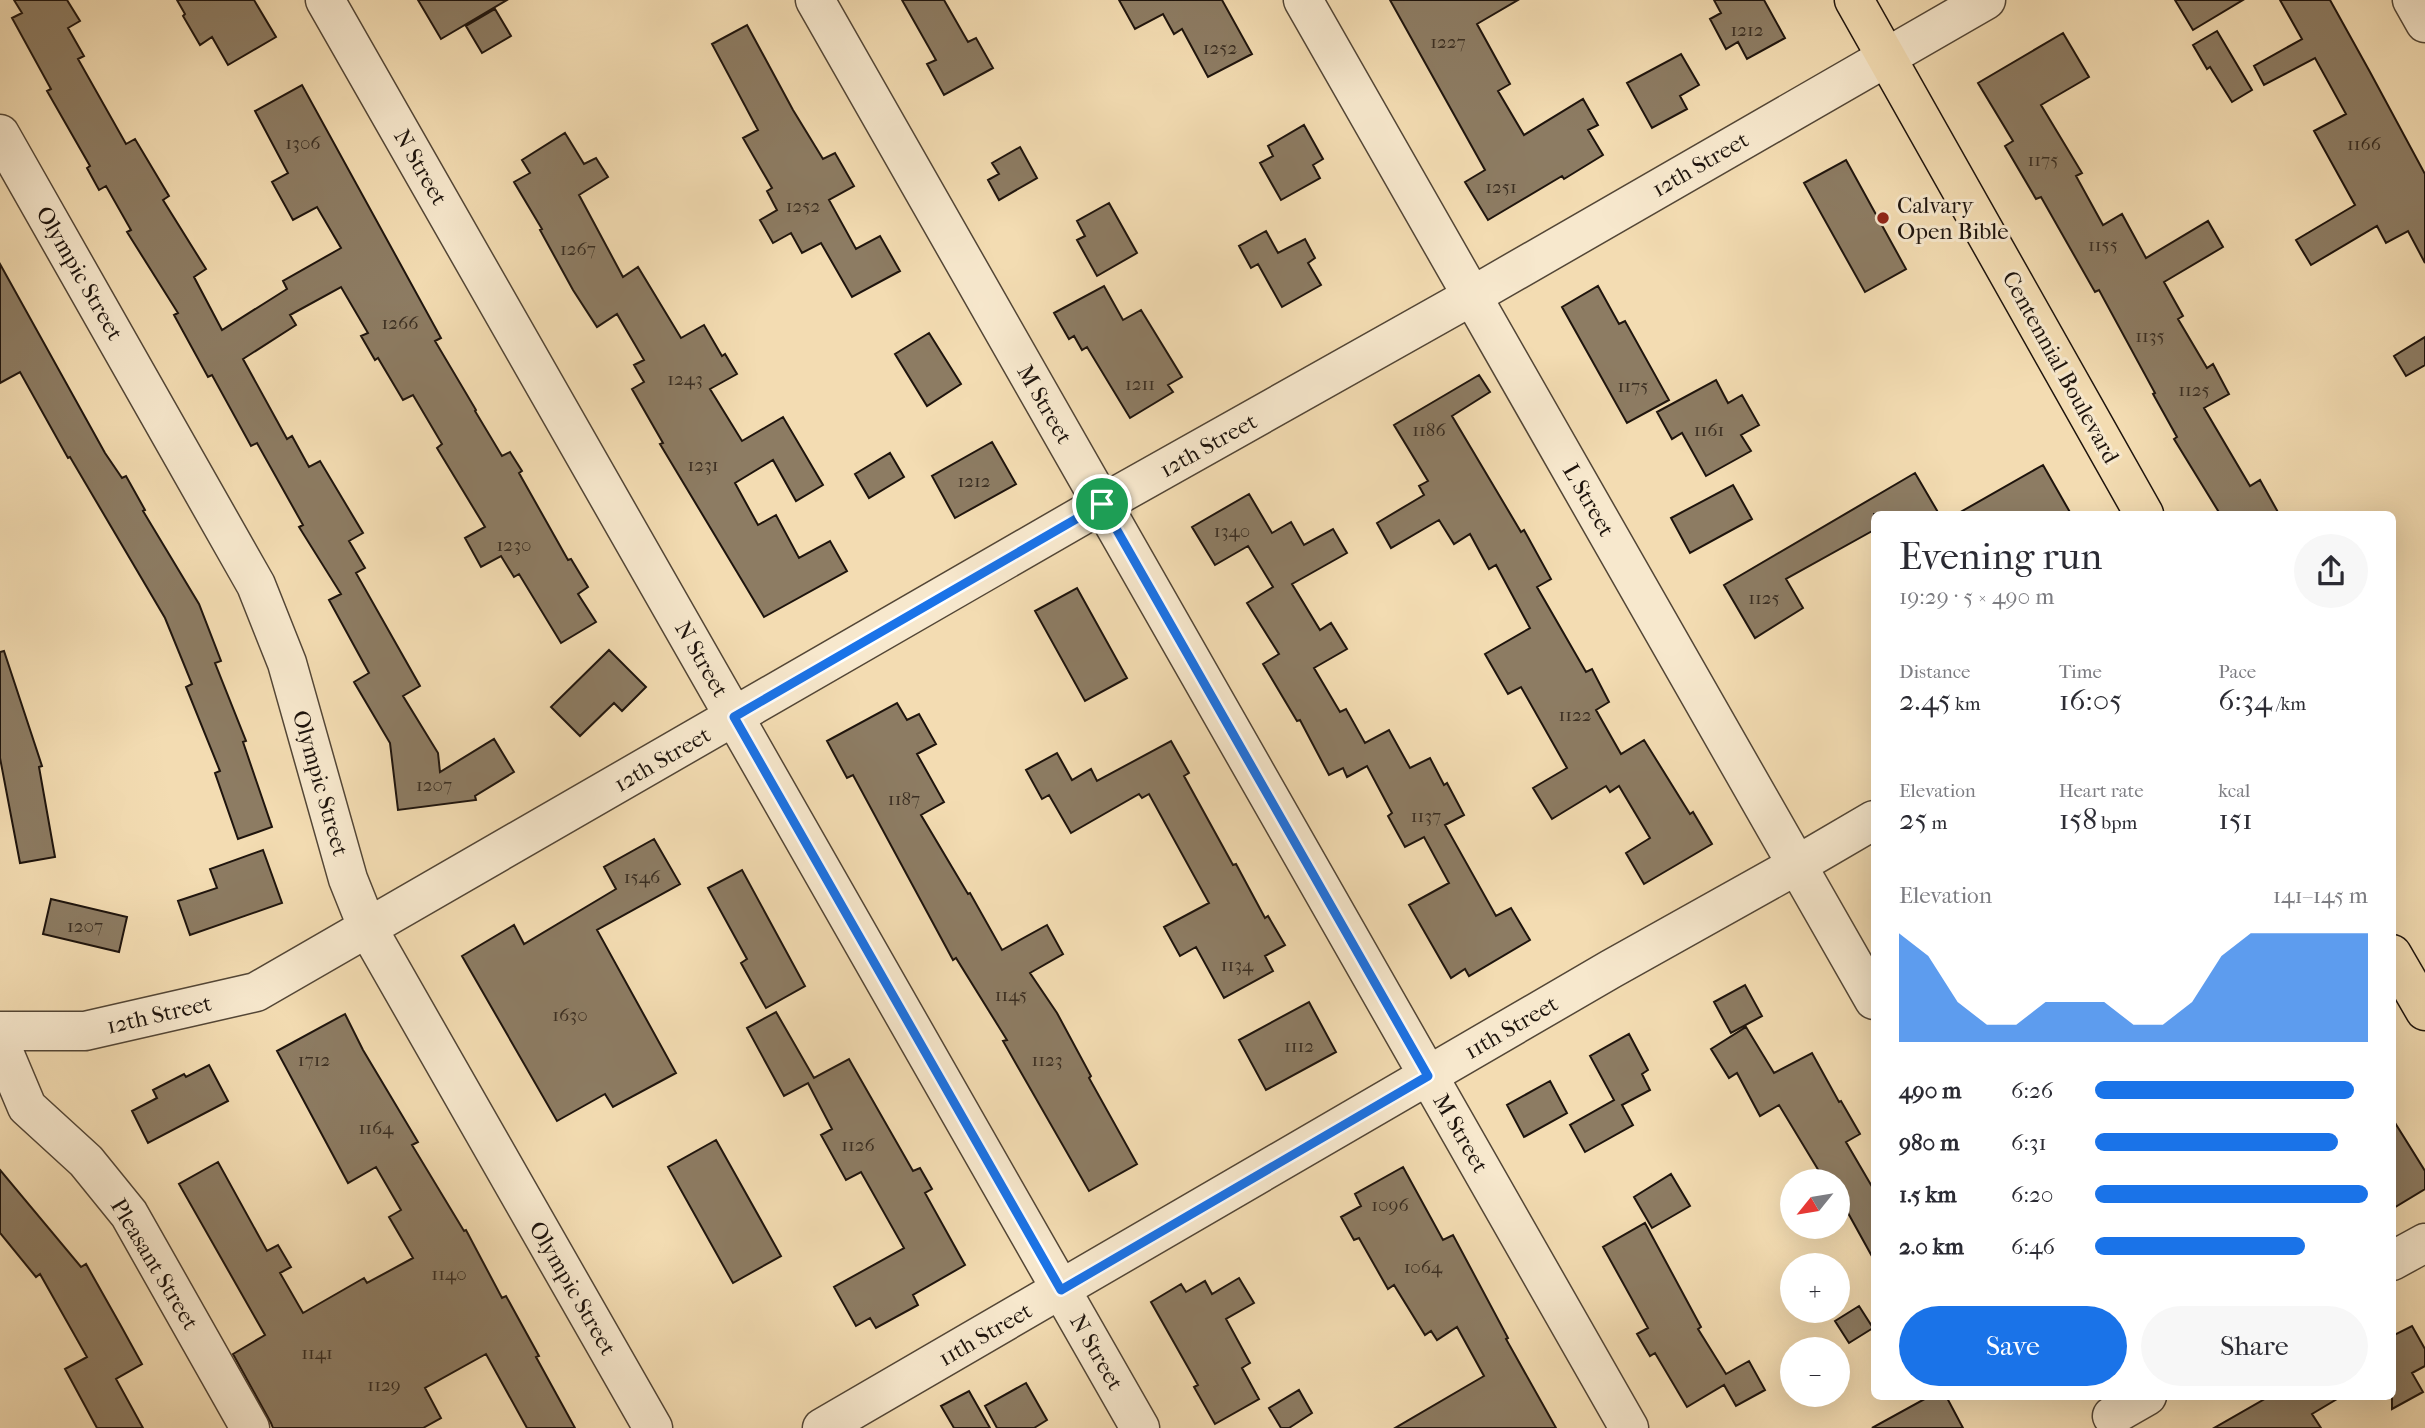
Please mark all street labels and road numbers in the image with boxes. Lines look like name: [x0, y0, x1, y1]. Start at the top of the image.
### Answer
street label: N Street: [388, 125, 453, 210]
street label: 12th Street: [1647, 126, 1753, 203]
street label: Olympic Street: [30, 201, 129, 345]
street label: Centennial Boulevard: [1996, 266, 2125, 469]
street label: M Street: [1011, 360, 1078, 449]
street label: 12th Street: [1155, 408, 1261, 483]
street label: L Street: [1557, 459, 1620, 541]
street label: N Street: [669, 617, 734, 702]
street label: Olympic Street: [287, 707, 354, 859]
street label: 12th Street: [609, 721, 715, 798]
street label: 12th Street: [104, 989, 214, 1040]
street label: 11th Street: [1460, 990, 1563, 1065]
street label: M Street: [1427, 1089, 1494, 1178]
street label: Pleasant Street: [105, 1194, 204, 1335]
street label: Olympic Street: [523, 1216, 622, 1360]
street label: 11th Street: [934, 1297, 1037, 1372]
street label: N Street: [1064, 1310, 1129, 1395]

